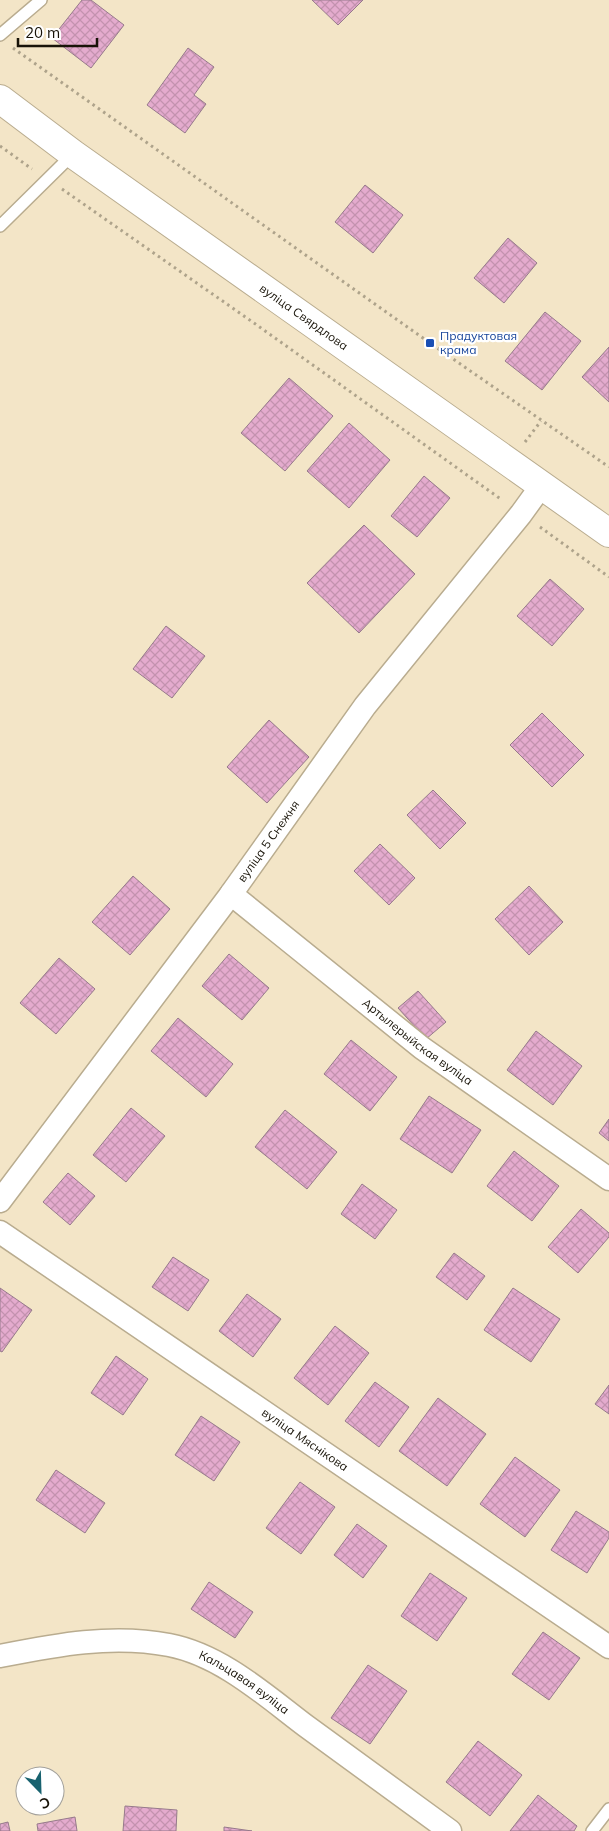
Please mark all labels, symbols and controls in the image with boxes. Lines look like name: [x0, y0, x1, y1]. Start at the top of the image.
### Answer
scale bar: [18, 15, 96, 47]
text: 20 m: [25, 23, 60, 42]
street label: вуліца Свярдлова: [257, 280, 351, 353]
place label: Прадуктовая крама: [440, 328, 517, 357]
marker: Прадуктовая крама: [424, 337, 436, 349]
street label: вуліца 5 Снежня: [234, 797, 302, 885]
street label: Артылерыйская вуліца: [359, 995, 476, 1088]
street label: вуліца Мяснікова: [259, 1405, 351, 1474]
street label: Кальцавая вуліца: [197, 1647, 292, 1717]
north arrow: [15, 1766, 65, 1816]
text: С: [37, 1793, 53, 1813]

